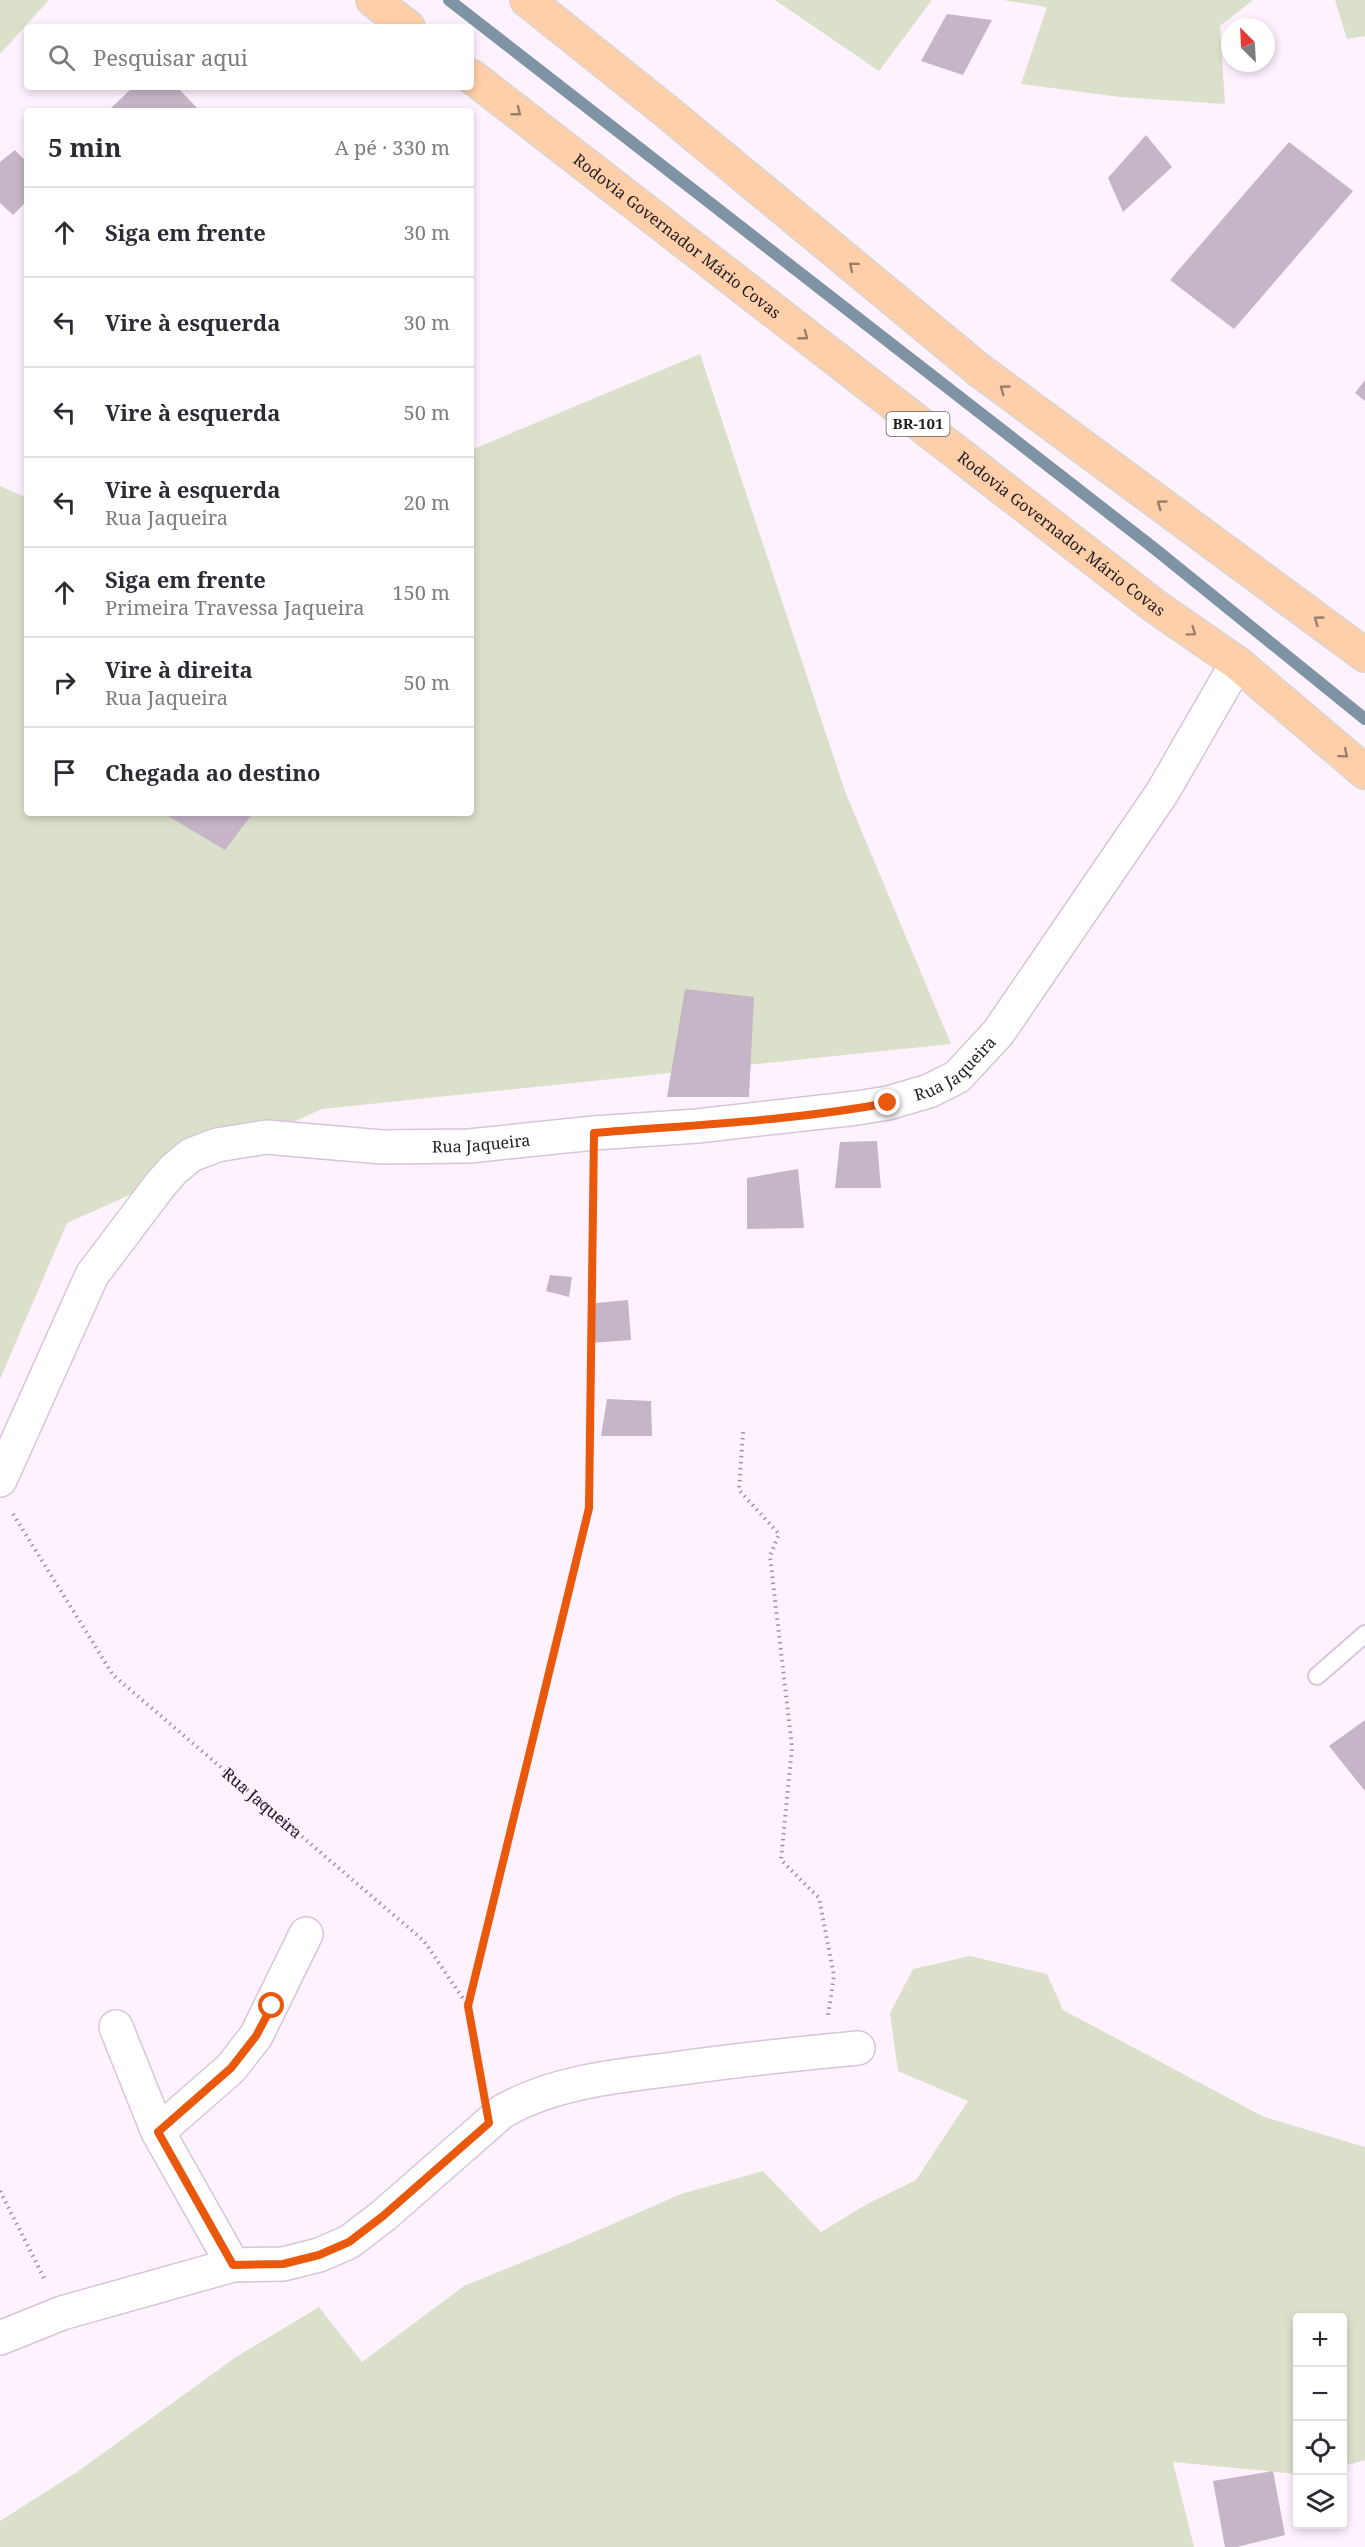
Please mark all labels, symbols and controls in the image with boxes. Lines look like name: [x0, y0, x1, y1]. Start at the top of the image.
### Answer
north arrow: [1221, 18, 1275, 72]
search box: [24, 24, 474, 90]
icon: search: [45, 41, 78, 74]
text: Pesquisar aqui: [93, 42, 248, 72]
one-way arrow: [510, 105, 521, 116]
text: 5 min: [48, 129, 122, 165]
text: A pé · 330 m: [335, 134, 450, 161]
street label: Rodovia Governador Mário Covas: [569, 148, 786, 323]
icon: ahead: [48, 216, 81, 249]
text: Siga em frente: [105, 217, 266, 247]
text: 30 m: [404, 219, 450, 246]
one-way arrow: [849, 262, 860, 273]
icon: left: [48, 306, 81, 339]
text: Vire à esquerda: [105, 307, 281, 337]
text: 30 m: [404, 309, 450, 336]
one-way arrow: [797, 328, 808, 339]
one-way arrow: [1000, 385, 1011, 396]
icon: left: [48, 396, 81, 429]
text: Vire à esquerda: [105, 397, 281, 427]
text: 50 m: [404, 399, 450, 426]
road number: BR-101: [886, 412, 950, 436]
street label: Rodovia Governador Mário Covas: [953, 446, 1170, 621]
text: Vire à esquerda: [105, 474, 281, 504]
icon: left: [48, 486, 81, 519]
text: 20 m: [404, 489, 450, 516]
one-way arrow: [1156, 501, 1167, 512]
text: Rua Jaqueira: [105, 504, 228, 531]
text: Siga em frente: [105, 564, 266, 594]
icon: ahead: [48, 576, 81, 609]
text: 150 m: [392, 579, 450, 606]
text: Primeira Travessa Jaqueira: [105, 594, 364, 621]
one-way arrow: [1313, 616, 1324, 627]
one-way arrow: [1186, 625, 1197, 636]
text: Vire à direita: [105, 654, 253, 684]
icon: right: [48, 666, 81, 699]
text: 50 m: [404, 669, 450, 696]
text: Rua Jaqueira: [105, 684, 228, 711]
one-way arrow: [1337, 747, 1348, 758]
icon: arrive: [48, 756, 81, 789]
text: Chegada ao destino: [105, 757, 320, 787]
street label: Rua Jaqueira: [911, 1031, 1001, 1106]
route end: [874, 1089, 900, 1115]
street label: Rua Jaqueira: [432, 1129, 531, 1157]
street label: Rua Jaqueira: [218, 1762, 307, 1843]
route start: [258, 1992, 284, 2018]
map controls: [1293, 2313, 1347, 2529]
button: +: [1293, 2313, 1347, 2367]
button: −: [1293, 2367, 1347, 2421]
button: locate: [1293, 2421, 1347, 2475]
button: layers: [1293, 2475, 1347, 2529]

